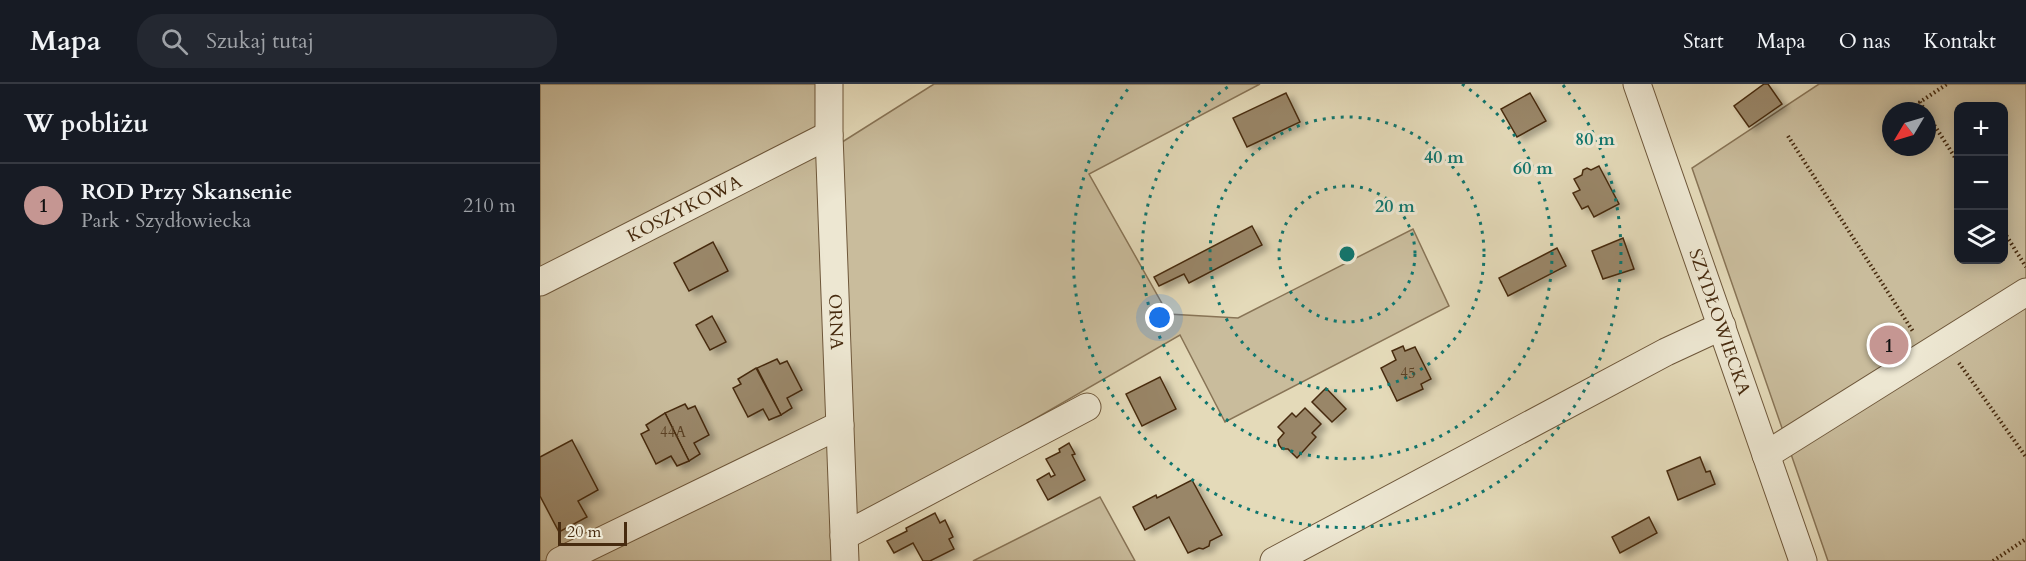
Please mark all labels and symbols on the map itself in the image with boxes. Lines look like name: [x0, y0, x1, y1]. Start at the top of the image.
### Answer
north arrow: [1882, 102, 1936, 156]
text: 80 m: [1575, 127, 1615, 152]
text: 40 m: [1424, 145, 1464, 170]
text: 60 m: [1513, 156, 1553, 181]
street label: KOSZYKOWA: [623, 169, 747, 249]
text: 20 m: [1375, 194, 1415, 219]
centre of rings: [1337, 244, 1357, 264]
street label: SZYDŁOWIECKA: [1682, 246, 1756, 399]
street label: ORNA: [822, 293, 849, 351]
your location: [1145, 303, 1174, 332]
pin: 1: [1870, 322, 1908, 368]
house number: 45: [1400, 363, 1416, 383]
house number: 44A: [660, 422, 686, 442]
scale bar: [558, 519, 627, 546]

